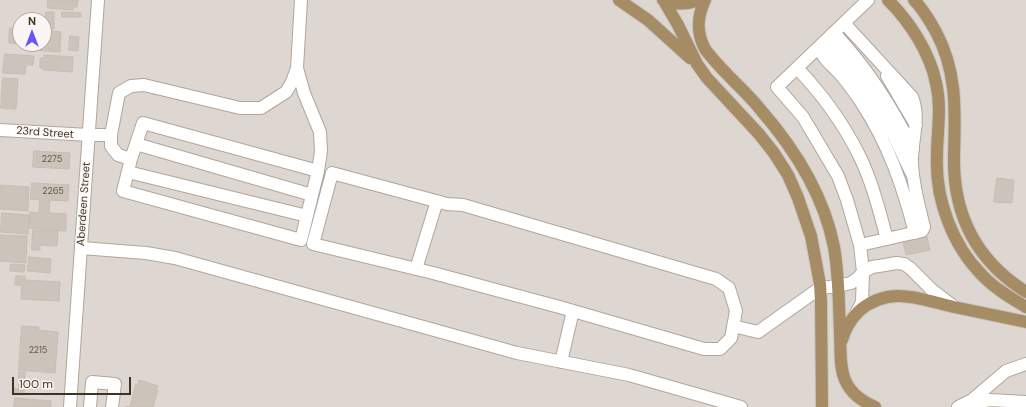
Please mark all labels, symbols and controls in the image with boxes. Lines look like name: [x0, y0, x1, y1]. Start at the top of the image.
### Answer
north arrow: [12, 12, 52, 52]
text: N: [28, 14, 36, 28]
street label: 23rd Street: [16, 124, 74, 142]
house number: 2275: [42, 155, 62, 165]
street label: Aberdeen Street: [74, 162, 94, 246]
house number: 2265: [42, 187, 64, 197]
house number: 2215: [29, 346, 47, 356]
scale bar: [14, 369, 133, 395]
text: 100 m: [19, 376, 53, 392]

